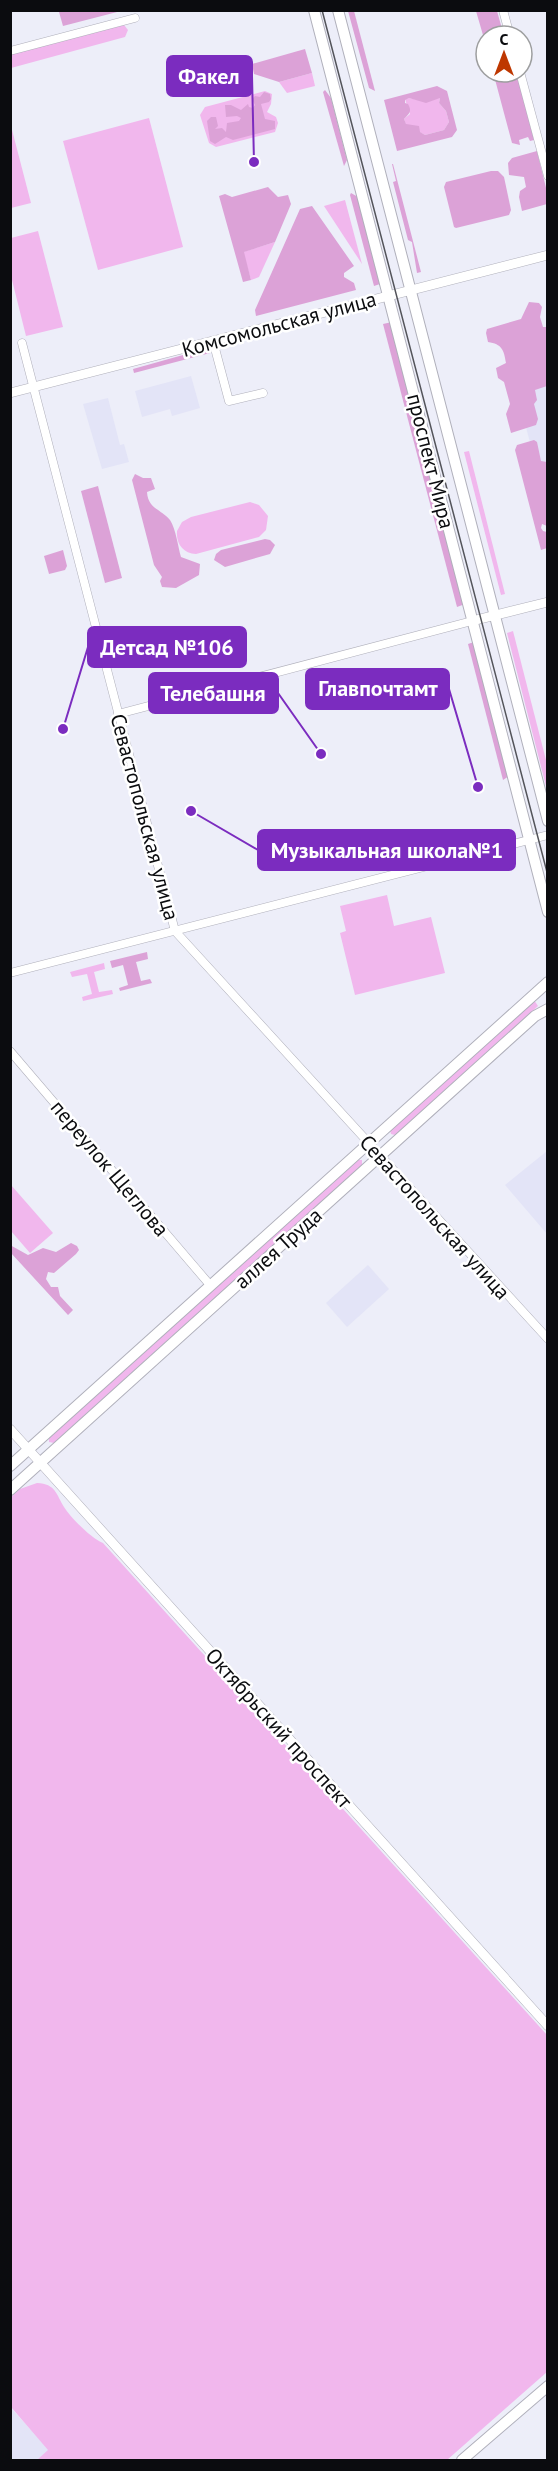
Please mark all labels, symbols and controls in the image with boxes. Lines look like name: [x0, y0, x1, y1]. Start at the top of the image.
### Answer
north arrow: [474, 24, 534, 84]
text: С: [500, 29, 509, 49]
callout: Факел: [167, 56, 252, 96]
text: Факел: [178, 62, 240, 90]
street label: Комсомольская улица: [179, 285, 379, 363]
street label: проспект Мира: [401, 391, 461, 531]
callout: Детсад №106: [88, 627, 246, 667]
text: Детсад №106: [100, 633, 234, 661]
callout: Главпочтамт: [306, 669, 449, 709]
callout: Телебашня: [149, 673, 278, 713]
text: Главпочтамт: [318, 674, 439, 702]
text: Телебашня: [160, 679, 266, 707]
street label: Севастопольская улица: [104, 711, 186, 923]
callout: Музыкальная школа№1: [258, 830, 515, 870]
text: Музыкальная школа№1: [271, 836, 503, 864]
street label: переулок Щеглова: [45, 1094, 175, 1242]
street label: Севастопольская улица: [354, 1129, 516, 1305]
street label: аллея Труда: [229, 1202, 327, 1294]
street label: Октябрьский проспект: [200, 1642, 359, 1814]

